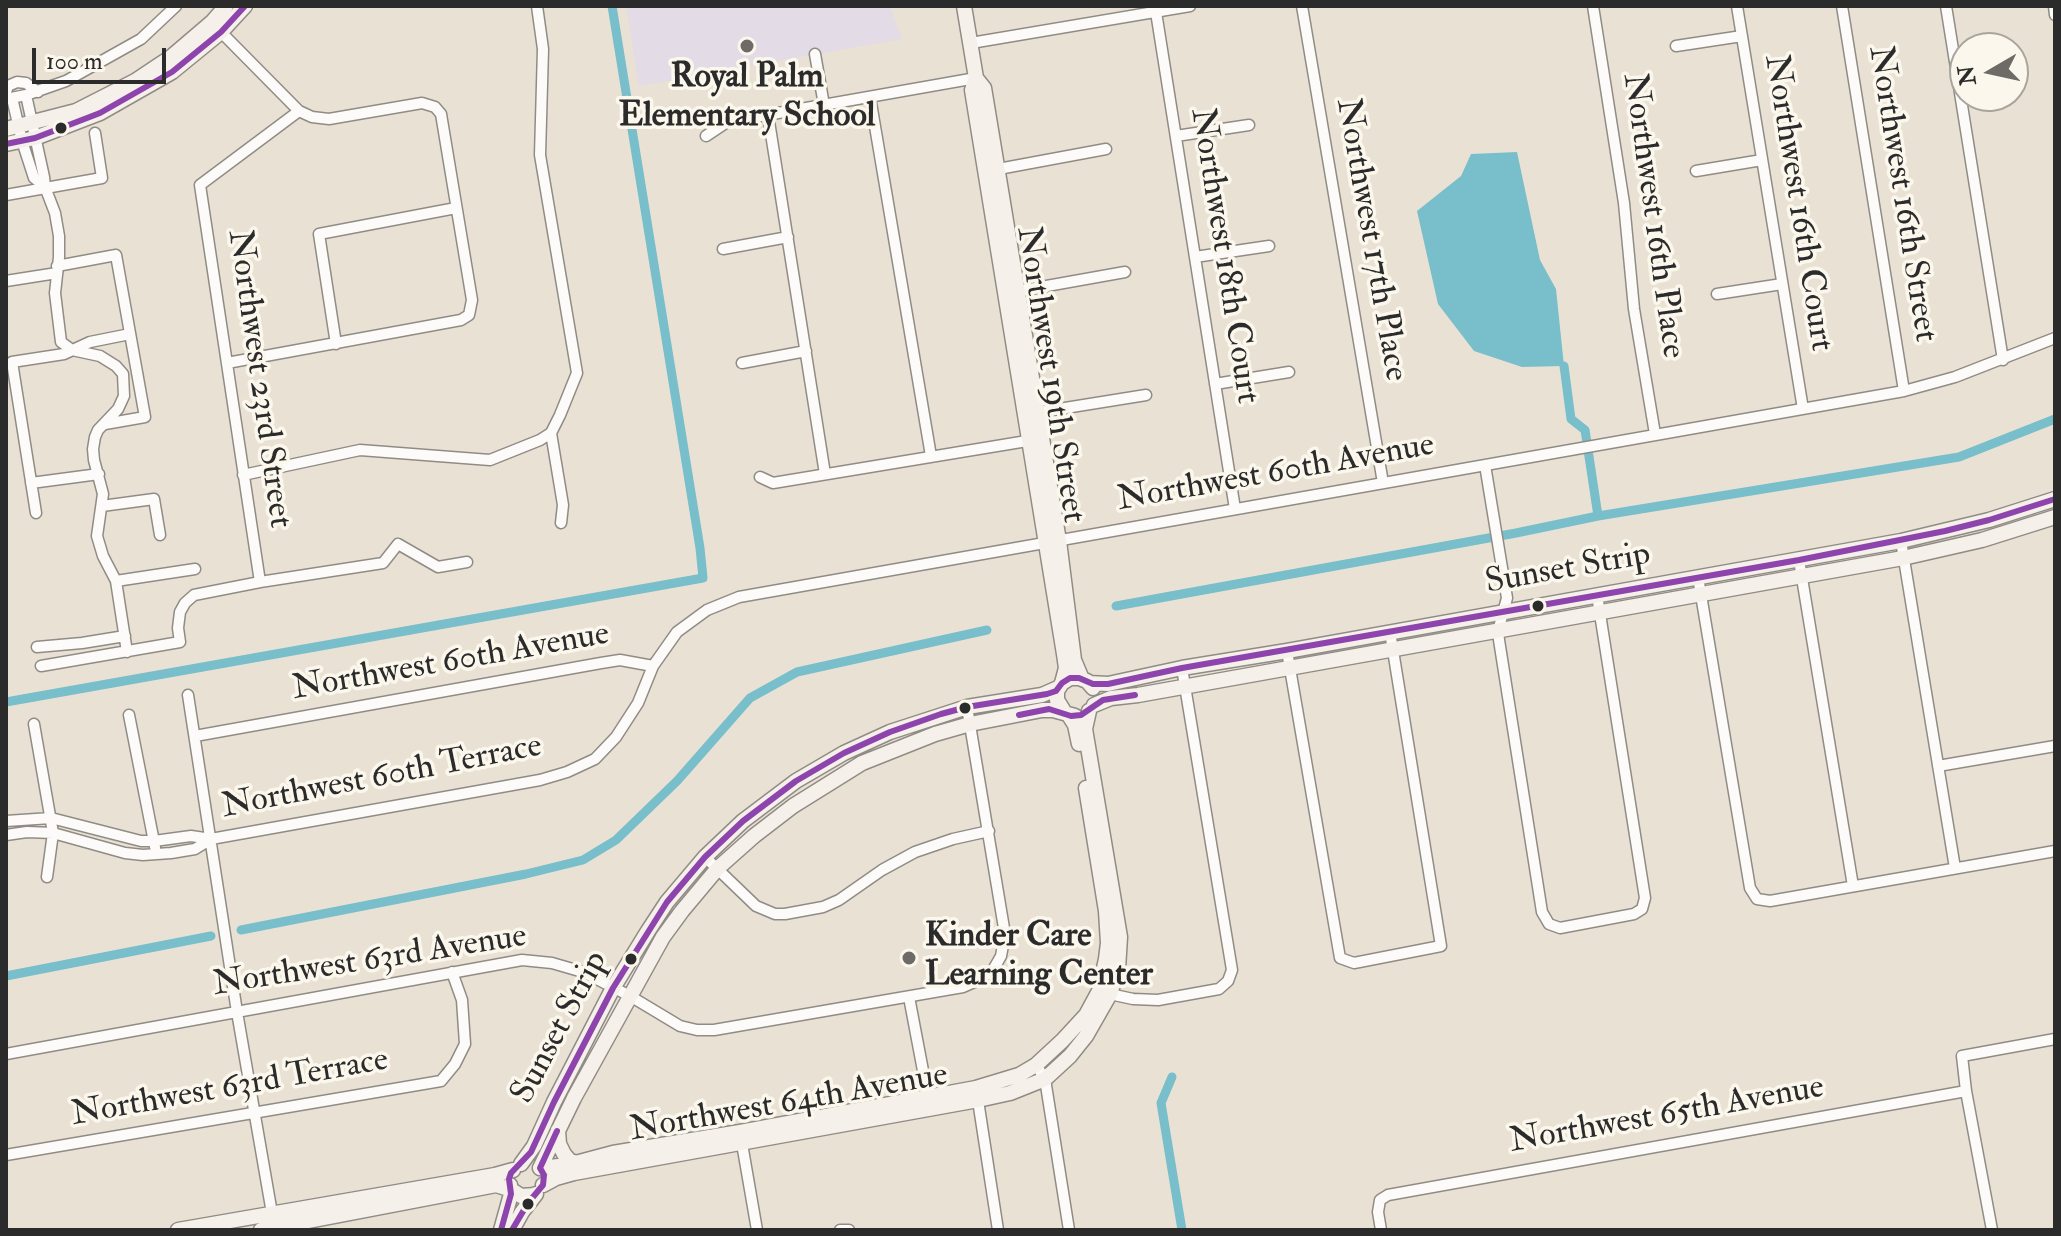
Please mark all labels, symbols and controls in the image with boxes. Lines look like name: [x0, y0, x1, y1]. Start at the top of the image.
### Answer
scale bar: [36, 32, 170, 82]
north arrow: [1949, 32, 2029, 112]
marker: Royal Palm Elementary School: [738, 37, 756, 55]
street label: Northwest 16th Street: [1857, 43, 1945, 345]
text: 100 m: [46, 46, 103, 77]
street label: Northwest 16th Court: [1753, 52, 1841, 354]
place label: Royal Palm Elementary School: [619, 59, 875, 138]
text: N: [1952, 64, 1983, 87]
street label: Northwest 16th Place: [1612, 71, 1692, 361]
street label: Northwest 17th Place: [1325, 96, 1415, 384]
street label: Northwest 18th Court: [1179, 105, 1267, 407]
unlabelled marker: [53, 120, 69, 136]
street label: Northwest 19th Street: [1005, 224, 1093, 526]
street label: Northwest 23rd Street: [217, 227, 299, 531]
street label: Northwest 60th Avenue: [1114, 426, 1438, 522]
street label: Sunset Strip: [1482, 535, 1654, 605]
unlabelled marker: [1530, 598, 1546, 614]
street label: Northwest 60th Avenue: [289, 615, 613, 711]
unlabelled marker: [957, 700, 973, 716]
street label: Northwest 60th Terrace: [219, 727, 545, 829]
street label: Northwest 63rd Avenue: [210, 917, 530, 1007]
place label: Kinder Care Learning Center: [925, 918, 1153, 998]
street label: Sunset Strip: [504, 945, 618, 1111]
marker: Kinder Care Learning Center: [900, 949, 918, 967]
unlabelled marker: [623, 951, 639, 967]
street label: Northwest 63rd Terrace: [68, 1041, 392, 1137]
street label: Northwest 64th Avenue: [627, 1056, 951, 1152]
street label: Northwest 65th Avenue: [1507, 1068, 1827, 1164]
unlabelled marker: [520, 1196, 536, 1212]

